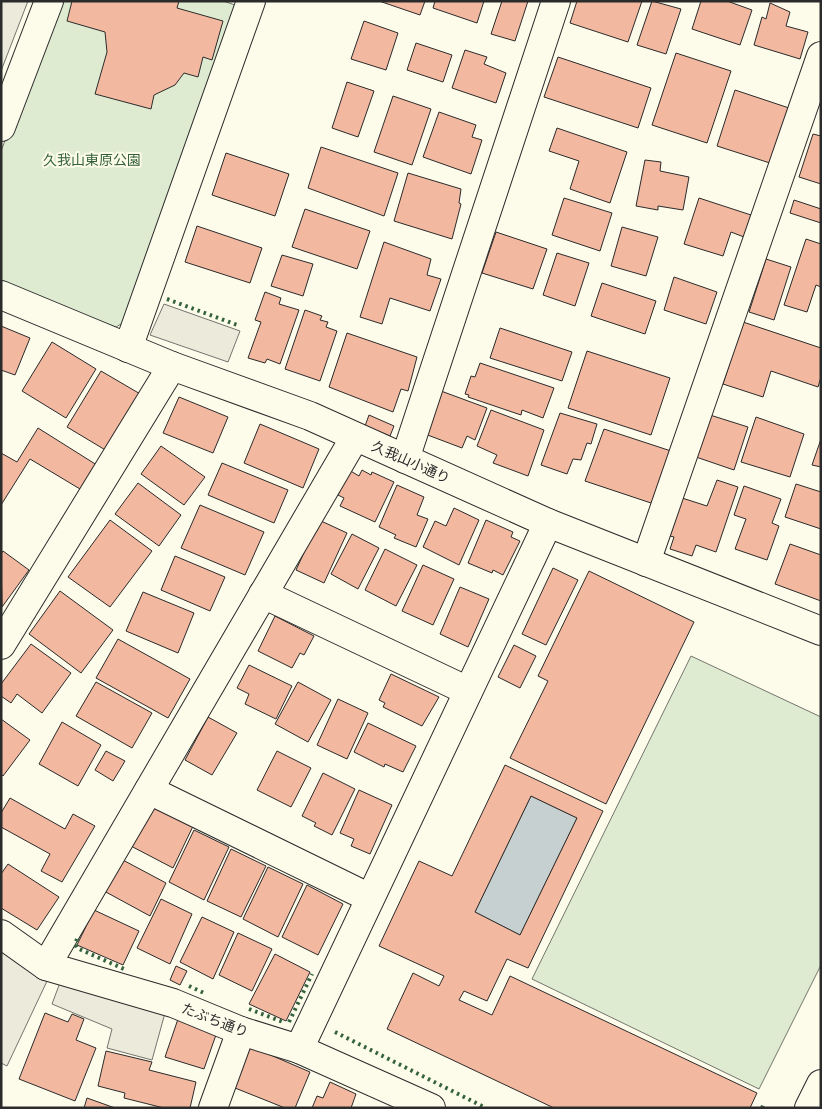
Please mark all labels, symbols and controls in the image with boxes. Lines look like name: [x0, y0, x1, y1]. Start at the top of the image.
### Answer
park label: 久我山東原公園: [43, 152, 141, 169]
street label: 久我山小通り: [369, 438, 453, 487]
street label: たぶち通り: [179, 1000, 251, 1041]

